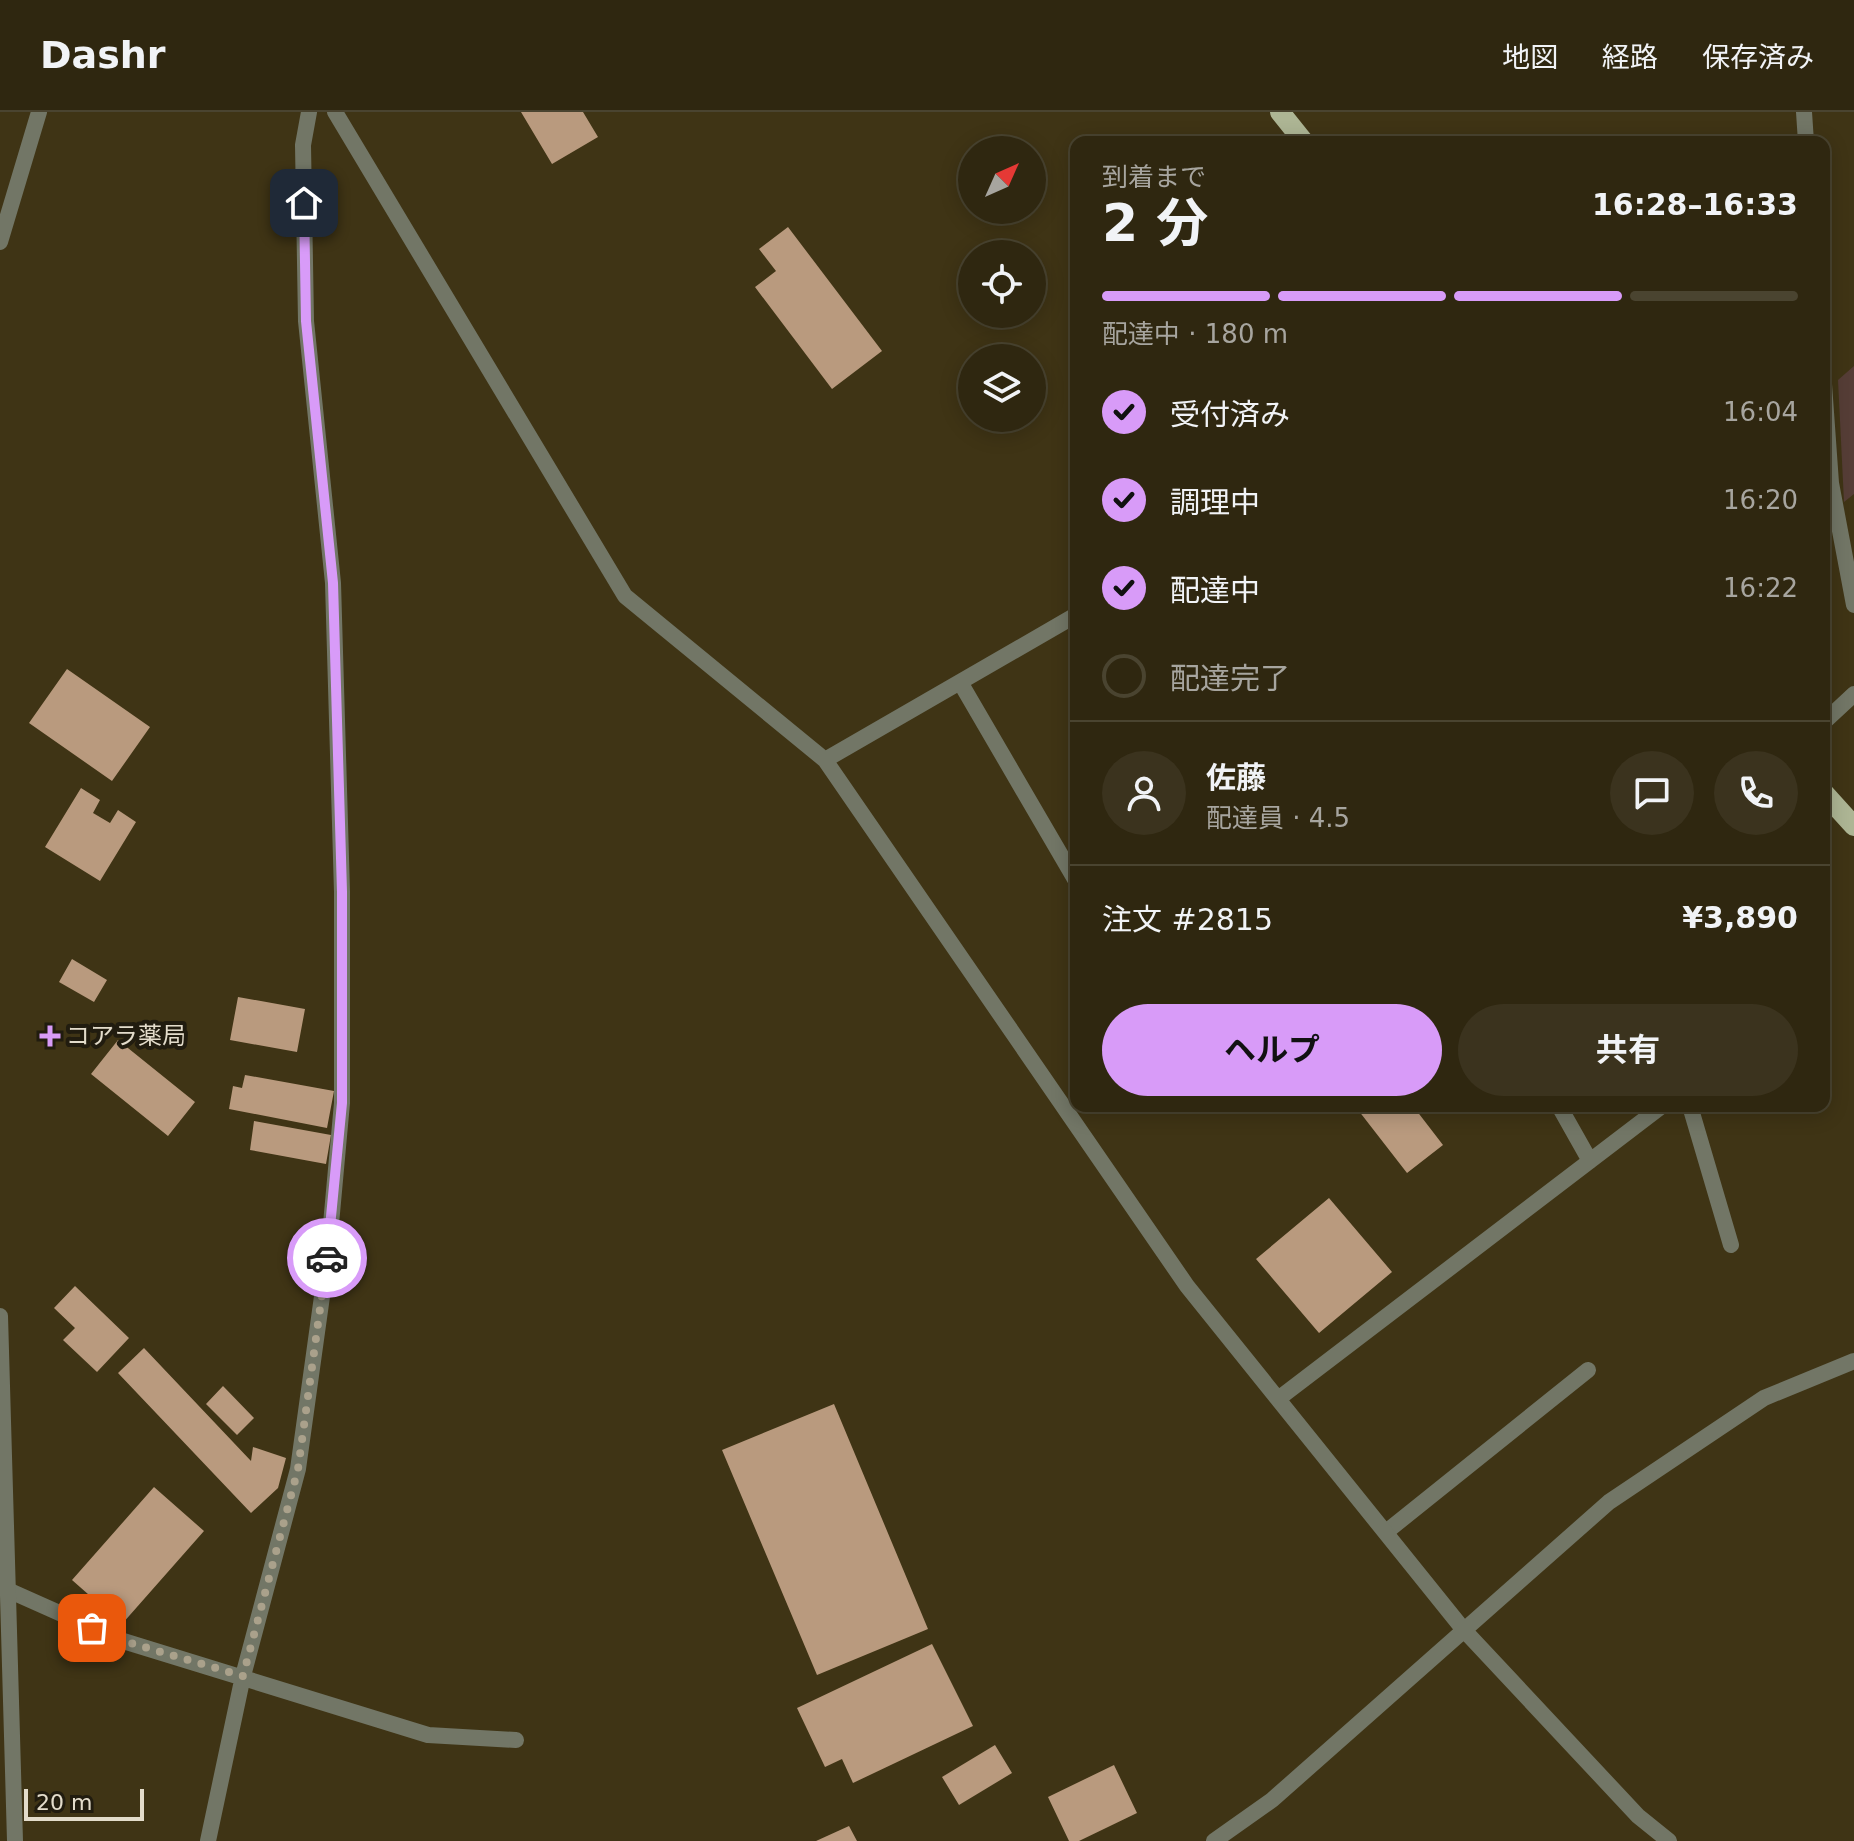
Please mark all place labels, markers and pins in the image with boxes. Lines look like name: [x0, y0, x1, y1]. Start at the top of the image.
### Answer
pin: [270, 169, 338, 237]
place label: コアラ薬局: [66, 1022, 186, 1050]
marker: コアラ薬局: [41, 1027, 59, 1045]
pin: [58, 1594, 126, 1662]

